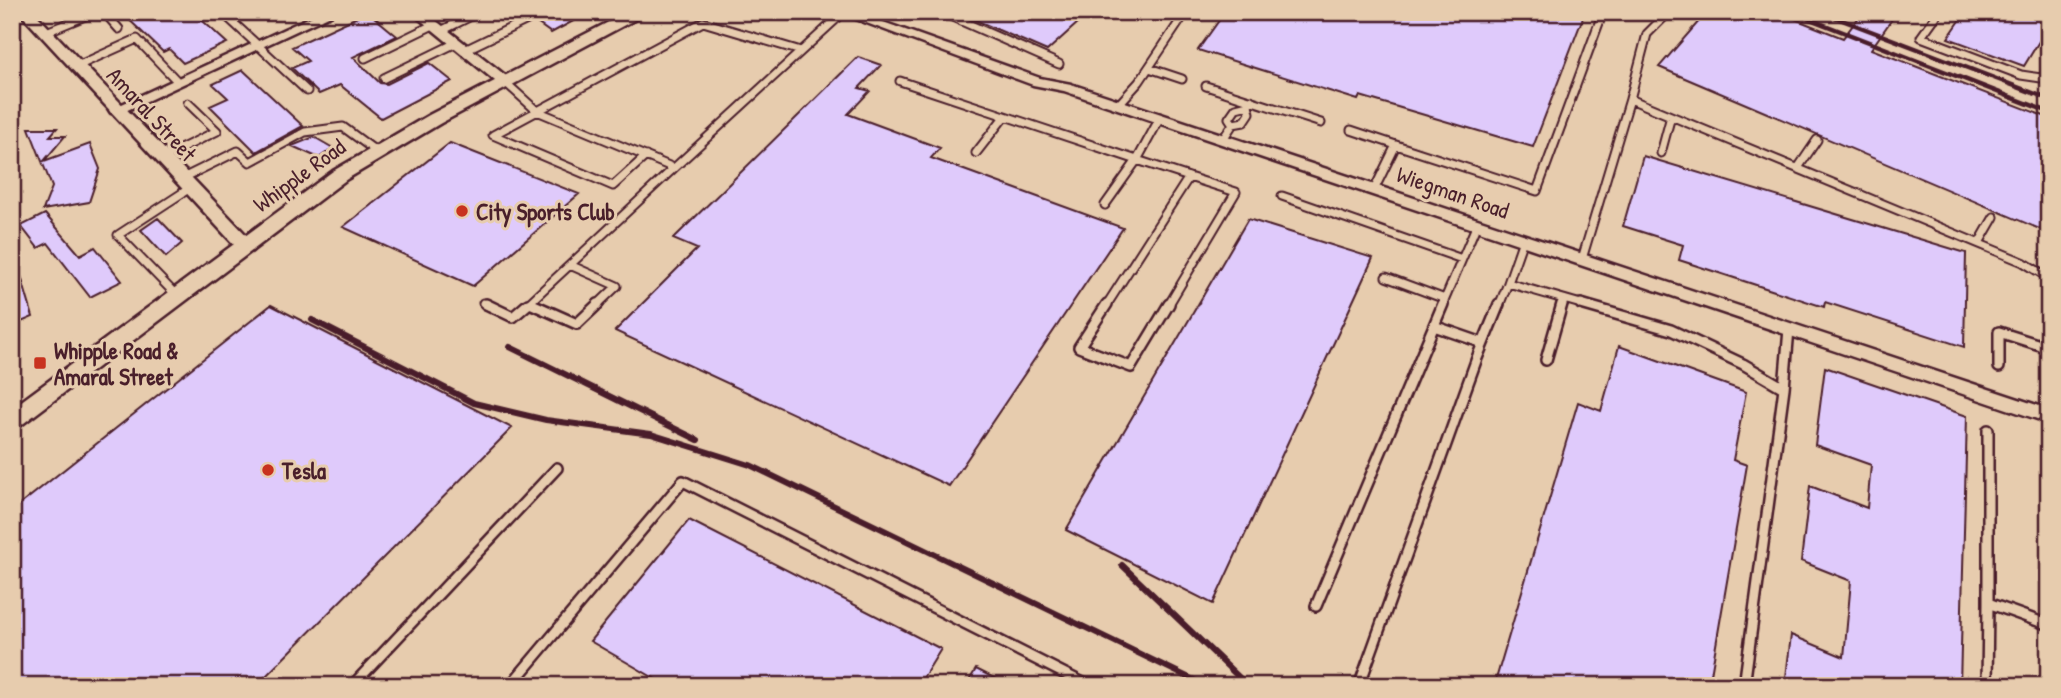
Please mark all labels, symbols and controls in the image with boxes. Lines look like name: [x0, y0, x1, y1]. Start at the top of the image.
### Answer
street label: Amaral Street: [100, 60, 205, 169]
street label: Whipple Road: [247, 131, 351, 219]
street label: Wiegman Road: [1393, 158, 1513, 226]
place label: City Sports Club: [476, 196, 615, 228]
marker: City Sports Club: [454, 203, 470, 219]
place label: Whipple Road & Amaral Street: [54, 335, 178, 392]
marker: Whipple Road & Amaral Street: [32, 355, 48, 371]
place label: Tesla: [281, 455, 326, 486]
marker: Tesla: [260, 462, 276, 478]

